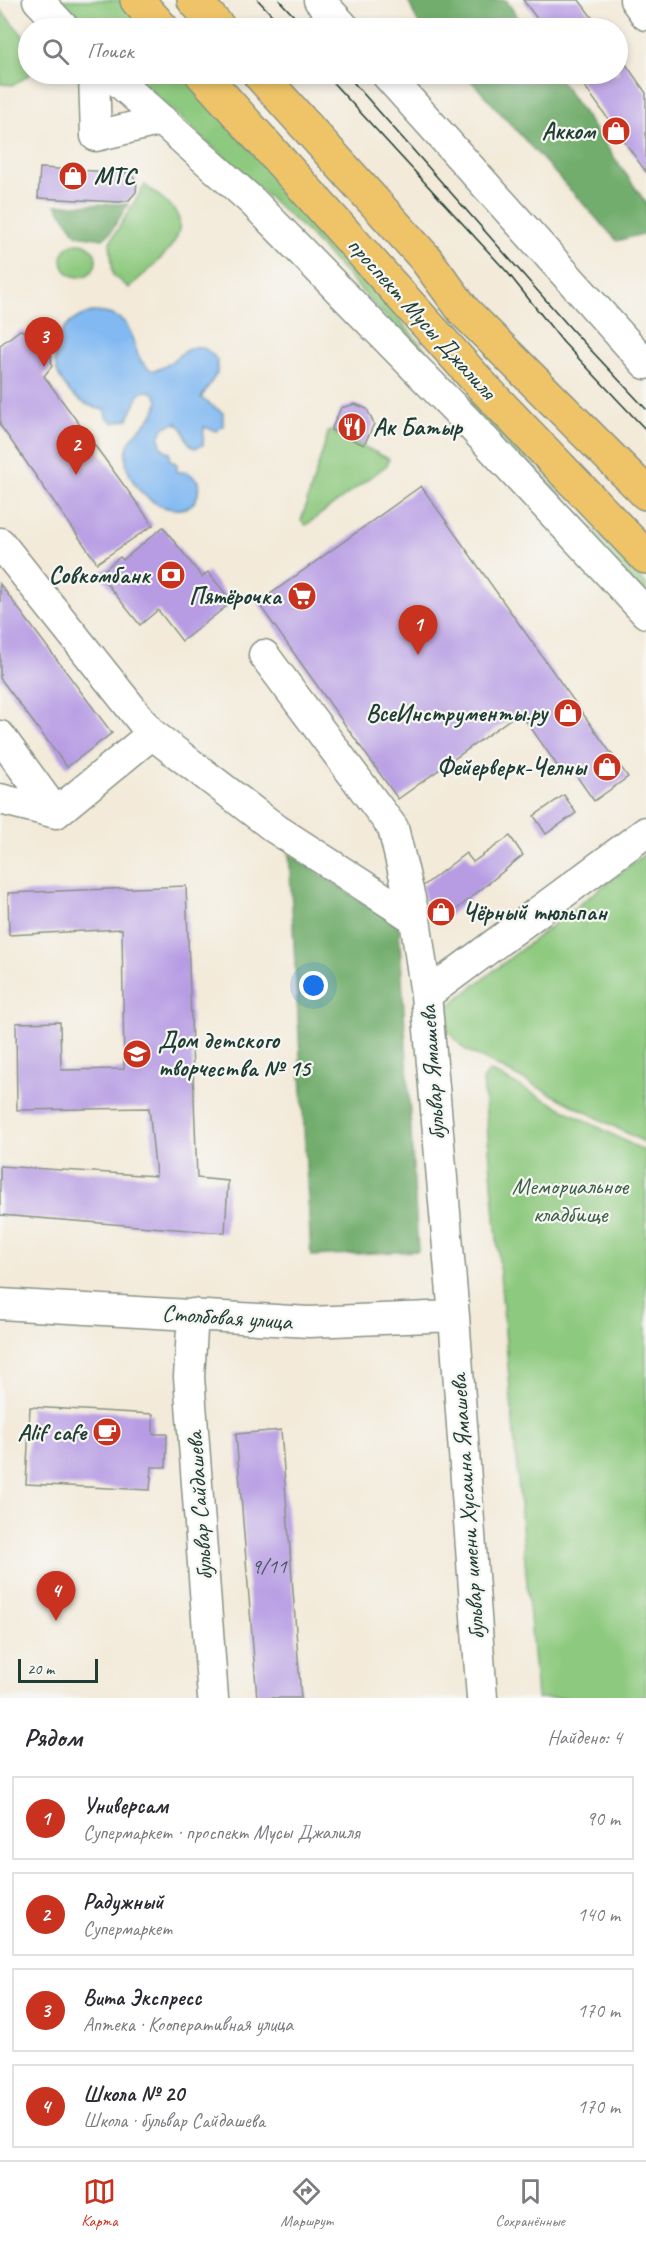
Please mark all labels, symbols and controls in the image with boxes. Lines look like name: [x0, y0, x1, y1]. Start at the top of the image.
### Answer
search box: [18, 18, 628, 84]
icon: search: [39, 35, 72, 68]
text: Поиск: [87, 37, 133, 65]
shop icon: Акком: [600, 115, 632, 147]
place label: Акком: [542, 116, 596, 146]
shop icon: МТС: [57, 160, 89, 192]
place label: МТС: [94, 161, 138, 191]
street label: проспект Мусы Джалиля: [341, 230, 504, 407]
pin: 3: [24, 318, 63, 367]
restaurant icon: Ак Батыр: [336, 411, 368, 443]
place label: Ак Батыр: [373, 412, 464, 442]
pin: 2: [56, 426, 96, 475]
bank icon: Совкомбанк: [155, 559, 187, 591]
place label: Совкомбанк: [49, 560, 152, 590]
supermarket icon: Пятёрочка: [286, 580, 318, 612]
place label: Пятёрочка: [189, 581, 282, 611]
pin: 1: [398, 606, 438, 655]
shop icon: ВсеИнструменты.ру: [552, 697, 584, 729]
place label: ВсеИнструменты.ру: [366, 698, 550, 728]
shop icon: Фейерверк-Челны: [591, 751, 623, 783]
place label: Фейерверк-Челны: [437, 752, 588, 782]
shop icon: Чёрный тюльпан: [425, 896, 457, 928]
place label: Чёрный тюльпан: [462, 897, 608, 927]
your location: [299, 971, 328, 1000]
street label: бульвар Ямашева: [412, 1003, 452, 1141]
place label: Дом детского творчества № 15: [158, 1025, 313, 1083]
school or university icon: Дом детского творчества № 15: [121, 1038, 153, 1070]
park label: Мемориальное кладбище: [512, 1171, 630, 1229]
street label: Столбовая улица: [161, 1297, 295, 1337]
street label: бульвар имени Хусаина Ямашева: [443, 1371, 491, 1641]
cafe icon: Alif cafe: [91, 1416, 123, 1448]
place label: Alif cafe: [18, 1417, 88, 1447]
street label: бульвар Сайдашева: [179, 1428, 219, 1581]
house number: 9/11: [251, 1553, 288, 1579]
pin: 4: [36, 1572, 76, 1621]
scale bar: [18, 1656, 98, 1684]
text: 20 m: [27, 1659, 54, 1679]
text: Рядом: [24, 1721, 82, 1754]
text: Найдено: 4: [547, 1725, 622, 1750]
text: Универсам: [83, 1792, 168, 1820]
text: 1: [41, 1806, 50, 1831]
text: 90 m: [586, 1806, 620, 1831]
text: Супермаркет · проспект Мусы Джалиля: [83, 1820, 360, 1845]
text: Радужный: [83, 1888, 163, 1916]
text: 2: [41, 1902, 50, 1927]
text: 140 m: [577, 1902, 620, 1927]
text: Супермаркет: [83, 1916, 172, 1941]
text: Вита Экспресс: [83, 1984, 201, 2012]
text: 3: [41, 1998, 50, 2023]
text: 170 m: [577, 1998, 620, 2023]
text: Аптека · Кооперативная улица: [83, 2012, 293, 2037]
text: Школа № 20: [83, 2080, 184, 2108]
text: 4: [41, 2094, 50, 2119]
text: 170 m: [577, 2094, 620, 2119]
text: Школа · бульвар Сайдашева: [83, 2108, 265, 2133]
tab: Карта: [81, 2175, 118, 2231]
tab: Маршрут: [280, 2175, 333, 2231]
tab: Сохранённые: [495, 2175, 565, 2231]

